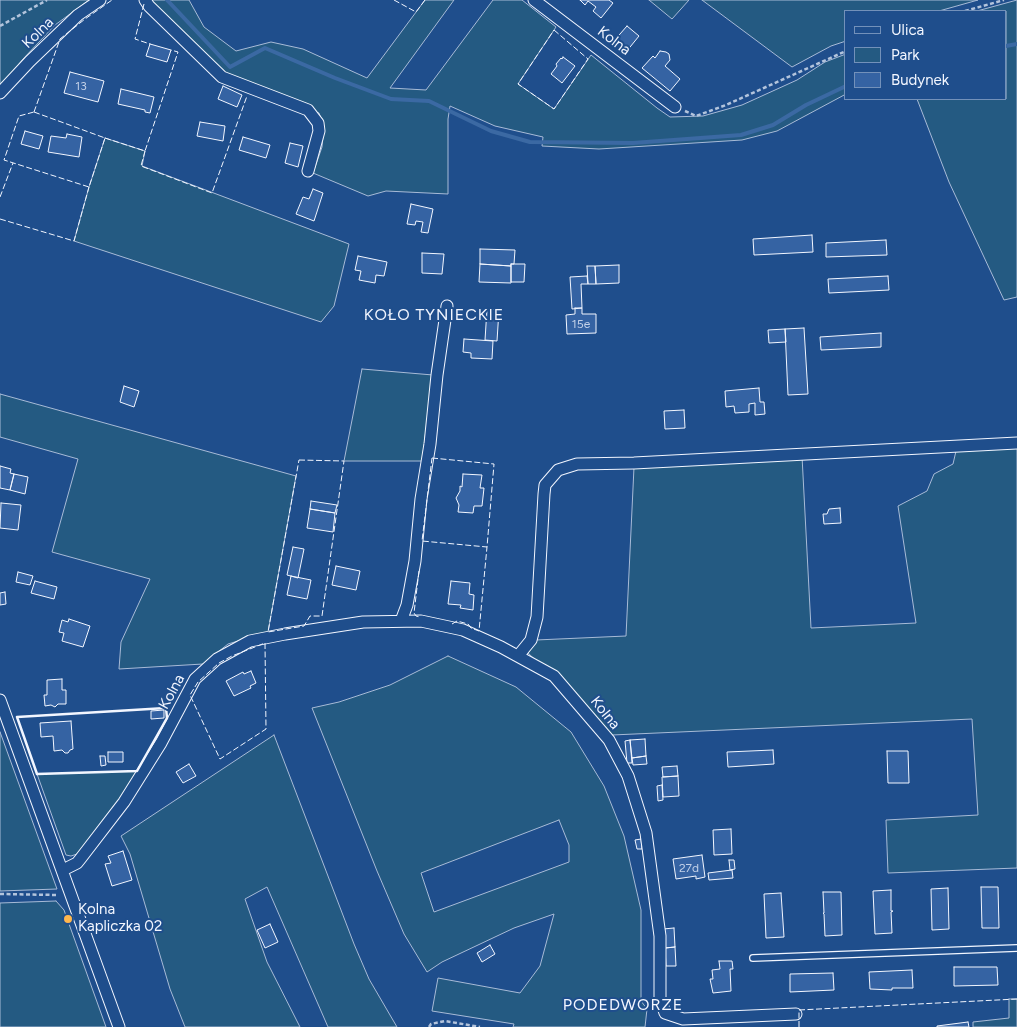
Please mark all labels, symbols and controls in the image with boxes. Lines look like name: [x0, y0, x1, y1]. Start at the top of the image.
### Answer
legend: [844, 10, 1007, 100]
street label: Kolna: [18, 14, 58, 52]
text: Ulica: [891, 21, 924, 39]
street label: Kolna: [594, 23, 634, 59]
text: Park: [891, 46, 920, 64]
text: Budynek: [891, 71, 949, 89]
house number: 13: [75, 79, 87, 93]
district label: KOŁO TYNIECKIE: [362, 305, 506, 325]
house number: 15e: [572, 317, 590, 331]
street label: Kolna: [155, 671, 189, 713]
street label: Kolna: [586, 693, 624, 733]
house number: 27d: [679, 861, 699, 875]
place label: Kolna Kapliczka 02: [78, 901, 162, 936]
marker: Kolna Kapliczka 02: [62, 913, 74, 925]
district label: PODEDWORZE: [561, 995, 685, 1015]

